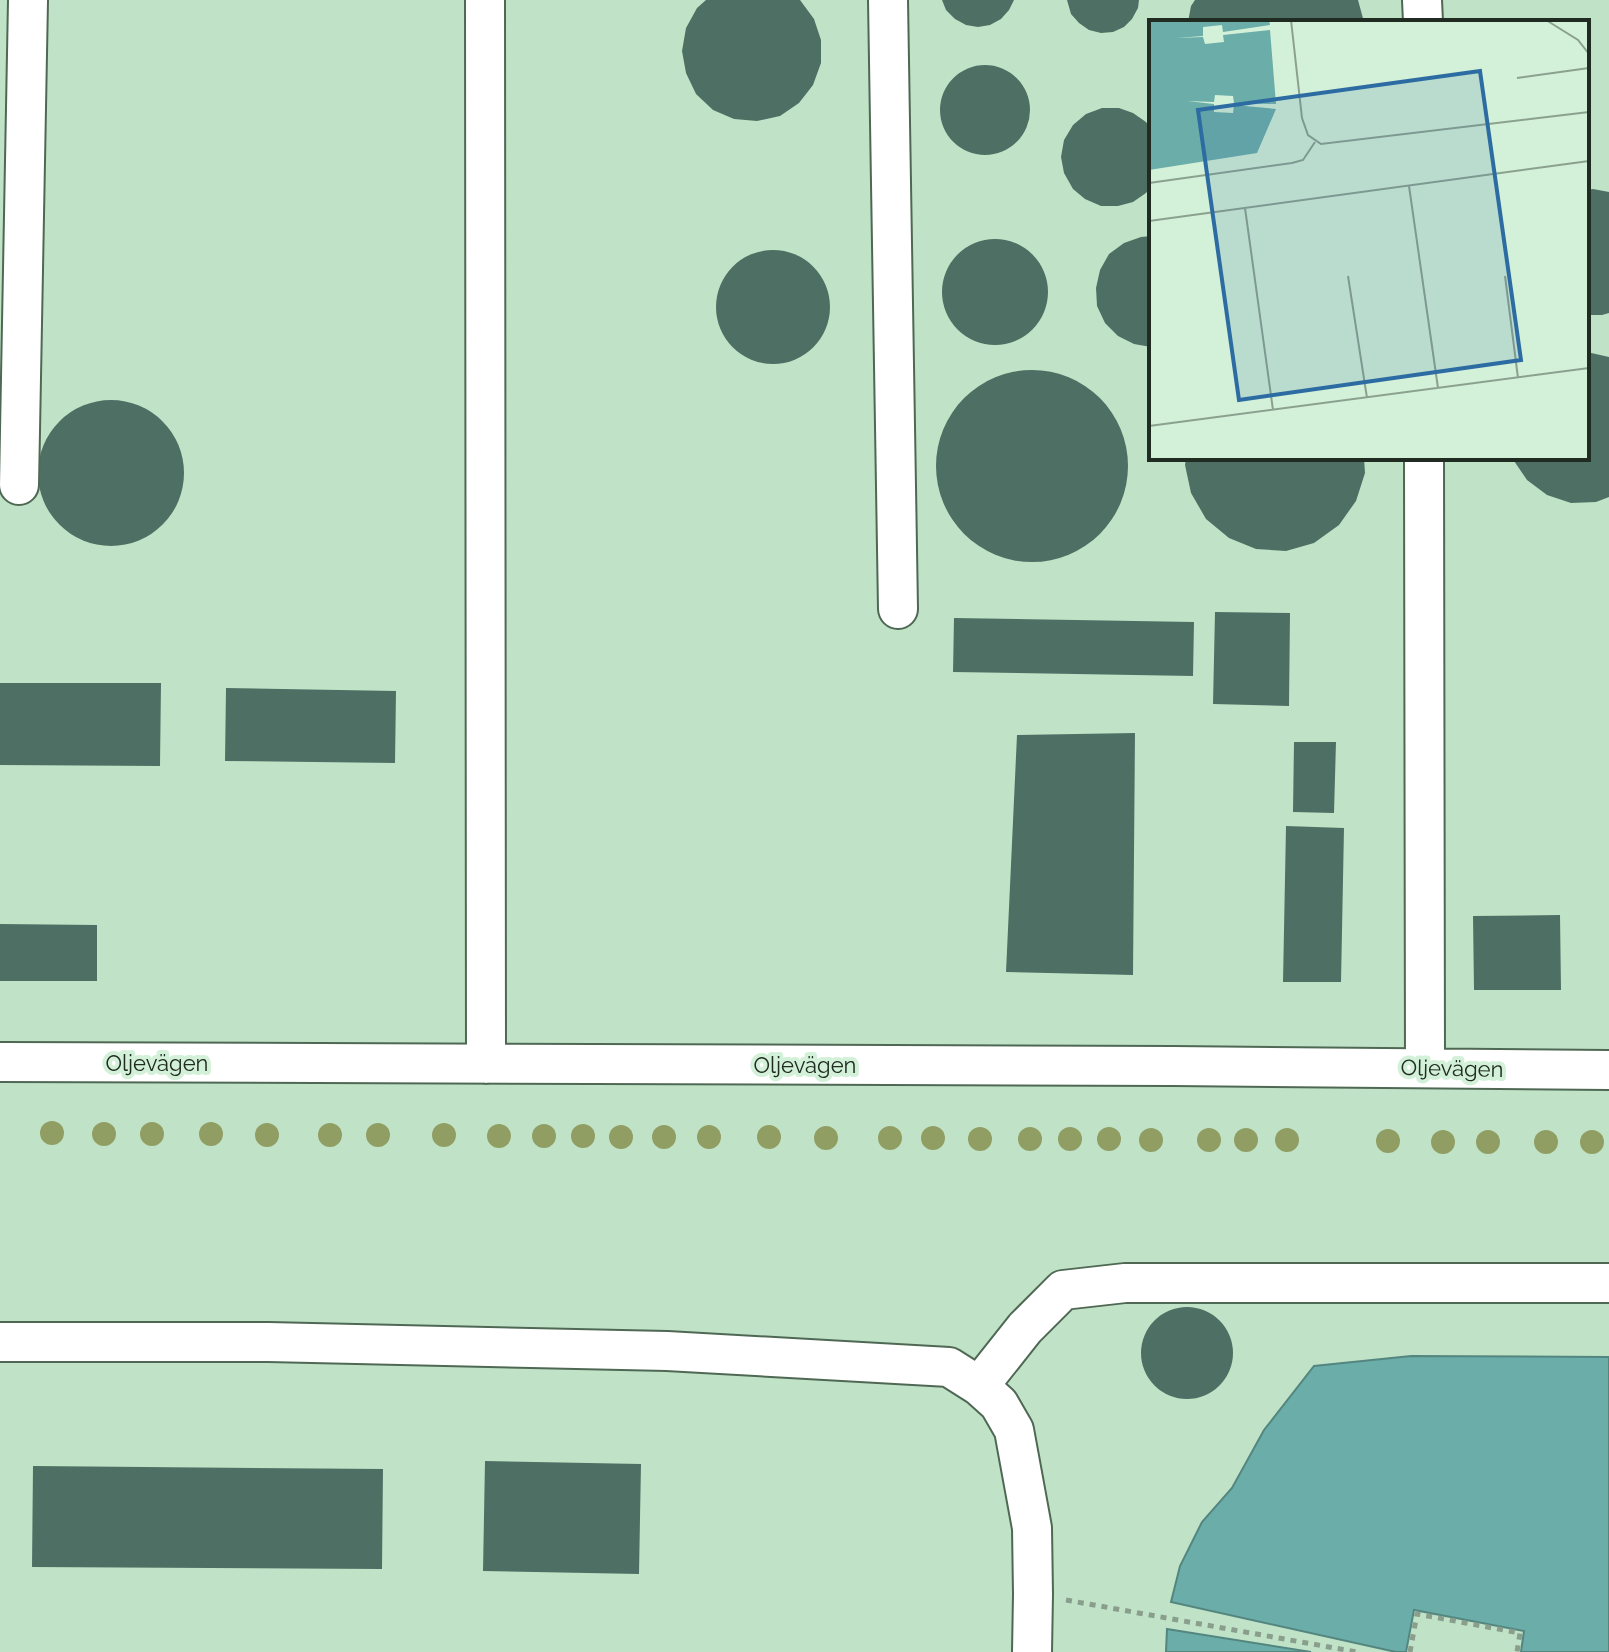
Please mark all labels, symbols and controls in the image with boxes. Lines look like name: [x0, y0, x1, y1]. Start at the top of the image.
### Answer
inset map: [1149, 20, 1589, 460]
street label: Oljevägen: [106, 1050, 208, 1076]
street label: Oljevägen: [754, 1052, 856, 1078]
street label: Oljevägen: [1400, 1054, 1504, 1082]

